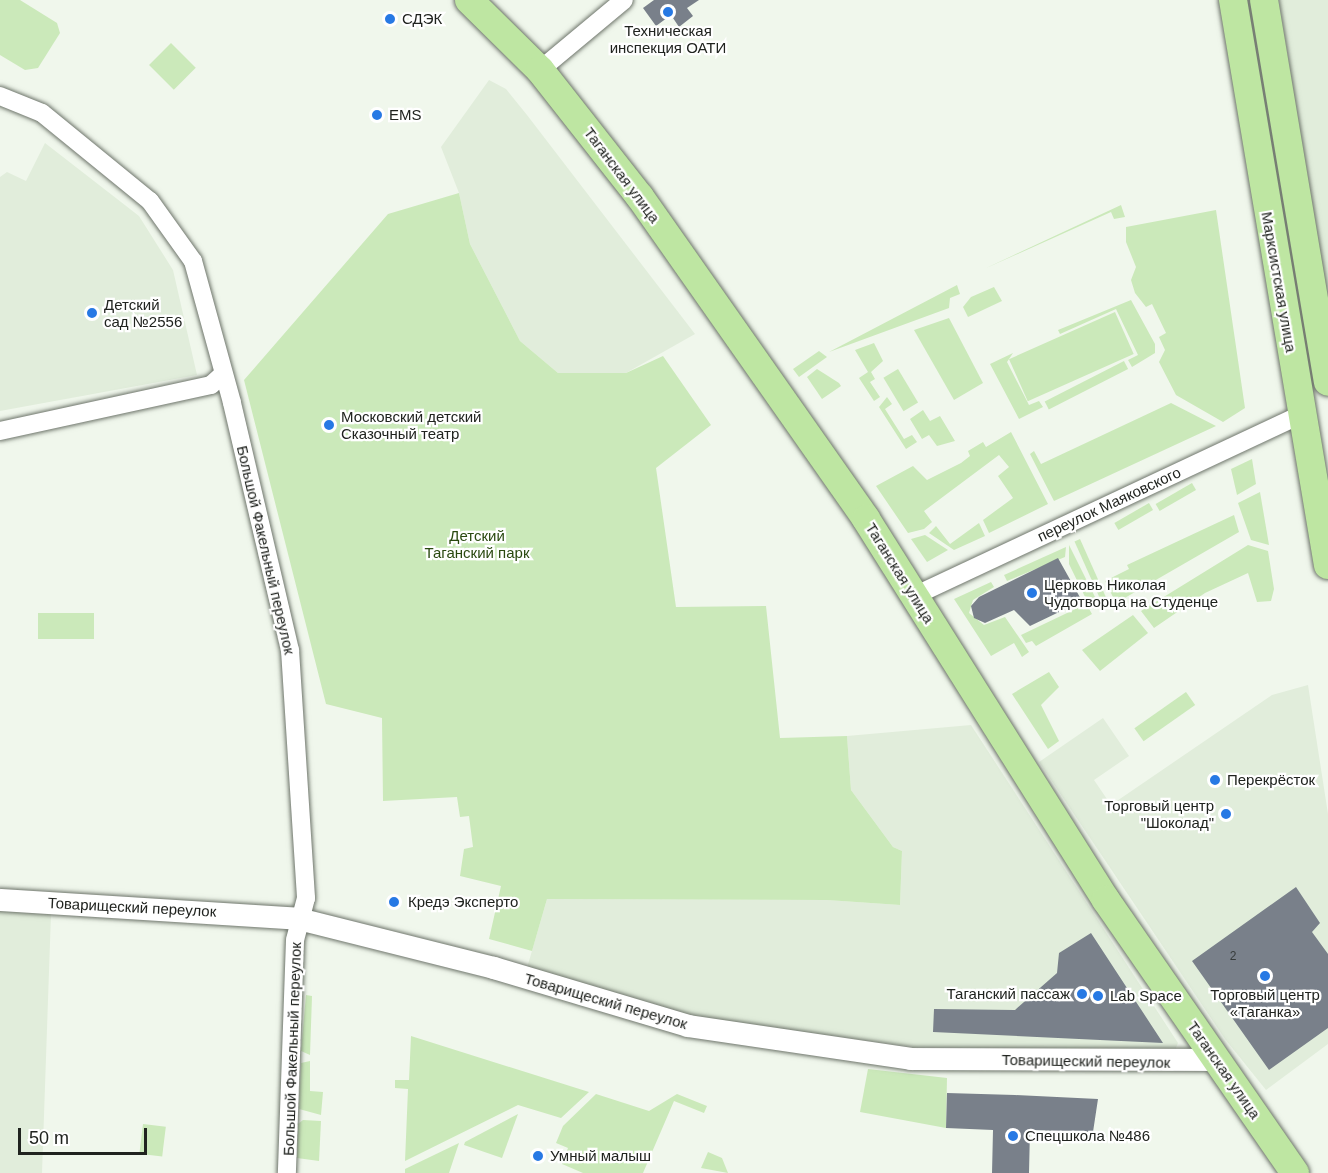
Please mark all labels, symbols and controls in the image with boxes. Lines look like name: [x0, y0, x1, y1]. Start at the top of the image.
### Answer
marker: Техническая инспекция ОАТИ: [661, 5, 675, 19]
place label: СДЭК: [402, 10, 442, 28]
marker: СДЭК: [383, 12, 397, 26]
place label: Техническая инспекция ОАТИ: [610, 21, 726, 56]
place label: EMS: [389, 106, 422, 124]
marker: EMS: [370, 108, 384, 122]
street label: Таганская улица: [580, 124, 664, 226]
street label: Марксистская улица: [1258, 210, 1300, 354]
place label: Детский сад №2556: [104, 295, 182, 330]
marker: Детский сад №2556: [85, 306, 99, 320]
place label: Московский детский Сказочный театр: [341, 407, 481, 442]
marker: Московский детский Сказочный театр: [322, 418, 336, 432]
street label: Большой Факельный переулок: [233, 444, 299, 656]
street label: переулок Маяковского: [1034, 463, 1184, 545]
street label: Таганская улица: [862, 520, 938, 626]
park label: Детский Таганский парк: [425, 526, 529, 561]
place label: Церковь Николая Чудотворца на Студенце: [1044, 575, 1218, 610]
marker: Церковь Николая Чудотворца на Студенце: [1025, 586, 1039, 600]
place label: Перекрёсток: [1227, 771, 1315, 789]
marker: Перекрёсток: [1208, 773, 1222, 787]
place label: Торговый центр "Шоколад": [1104, 796, 1214, 831]
marker: Торговый центр "Шоколад": [1219, 807, 1233, 821]
marker: Кредэ Эксперто: [385, 893, 403, 911]
place label: Кредэ Эксперто: [408, 893, 518, 911]
street label: Товарищеский переулок: [47, 894, 217, 920]
street label: Большой Факельный переулок: [279, 942, 305, 1156]
house number: 2: [1230, 950, 1236, 964]
street label: Товарищеский переулок: [522, 969, 690, 1033]
marker: Торговый центр «Таганка»: [1258, 969, 1272, 983]
place label: Таганский пассаж: [947, 985, 1070, 1003]
place label: Торговый центр «Таганка»: [1210, 985, 1320, 1020]
marker: Таганский пассаж: [1075, 987, 1089, 1001]
place label: Lab Space: [1110, 987, 1182, 1005]
marker: Lab Space: [1091, 989, 1105, 1003]
street label: Таганская улица: [1184, 1018, 1264, 1122]
street label: Товарищеский переулок: [1002, 1051, 1170, 1071]
scale bar: [21, 1116, 150, 1154]
place label: Спецшкола №486: [1025, 1127, 1150, 1145]
text: 50 m: [29, 1128, 69, 1148]
marker: Спецшкола №486: [1006, 1129, 1020, 1143]
place label: Умный малыш: [550, 1147, 651, 1165]
marker: Умный малыш: [531, 1149, 545, 1163]

